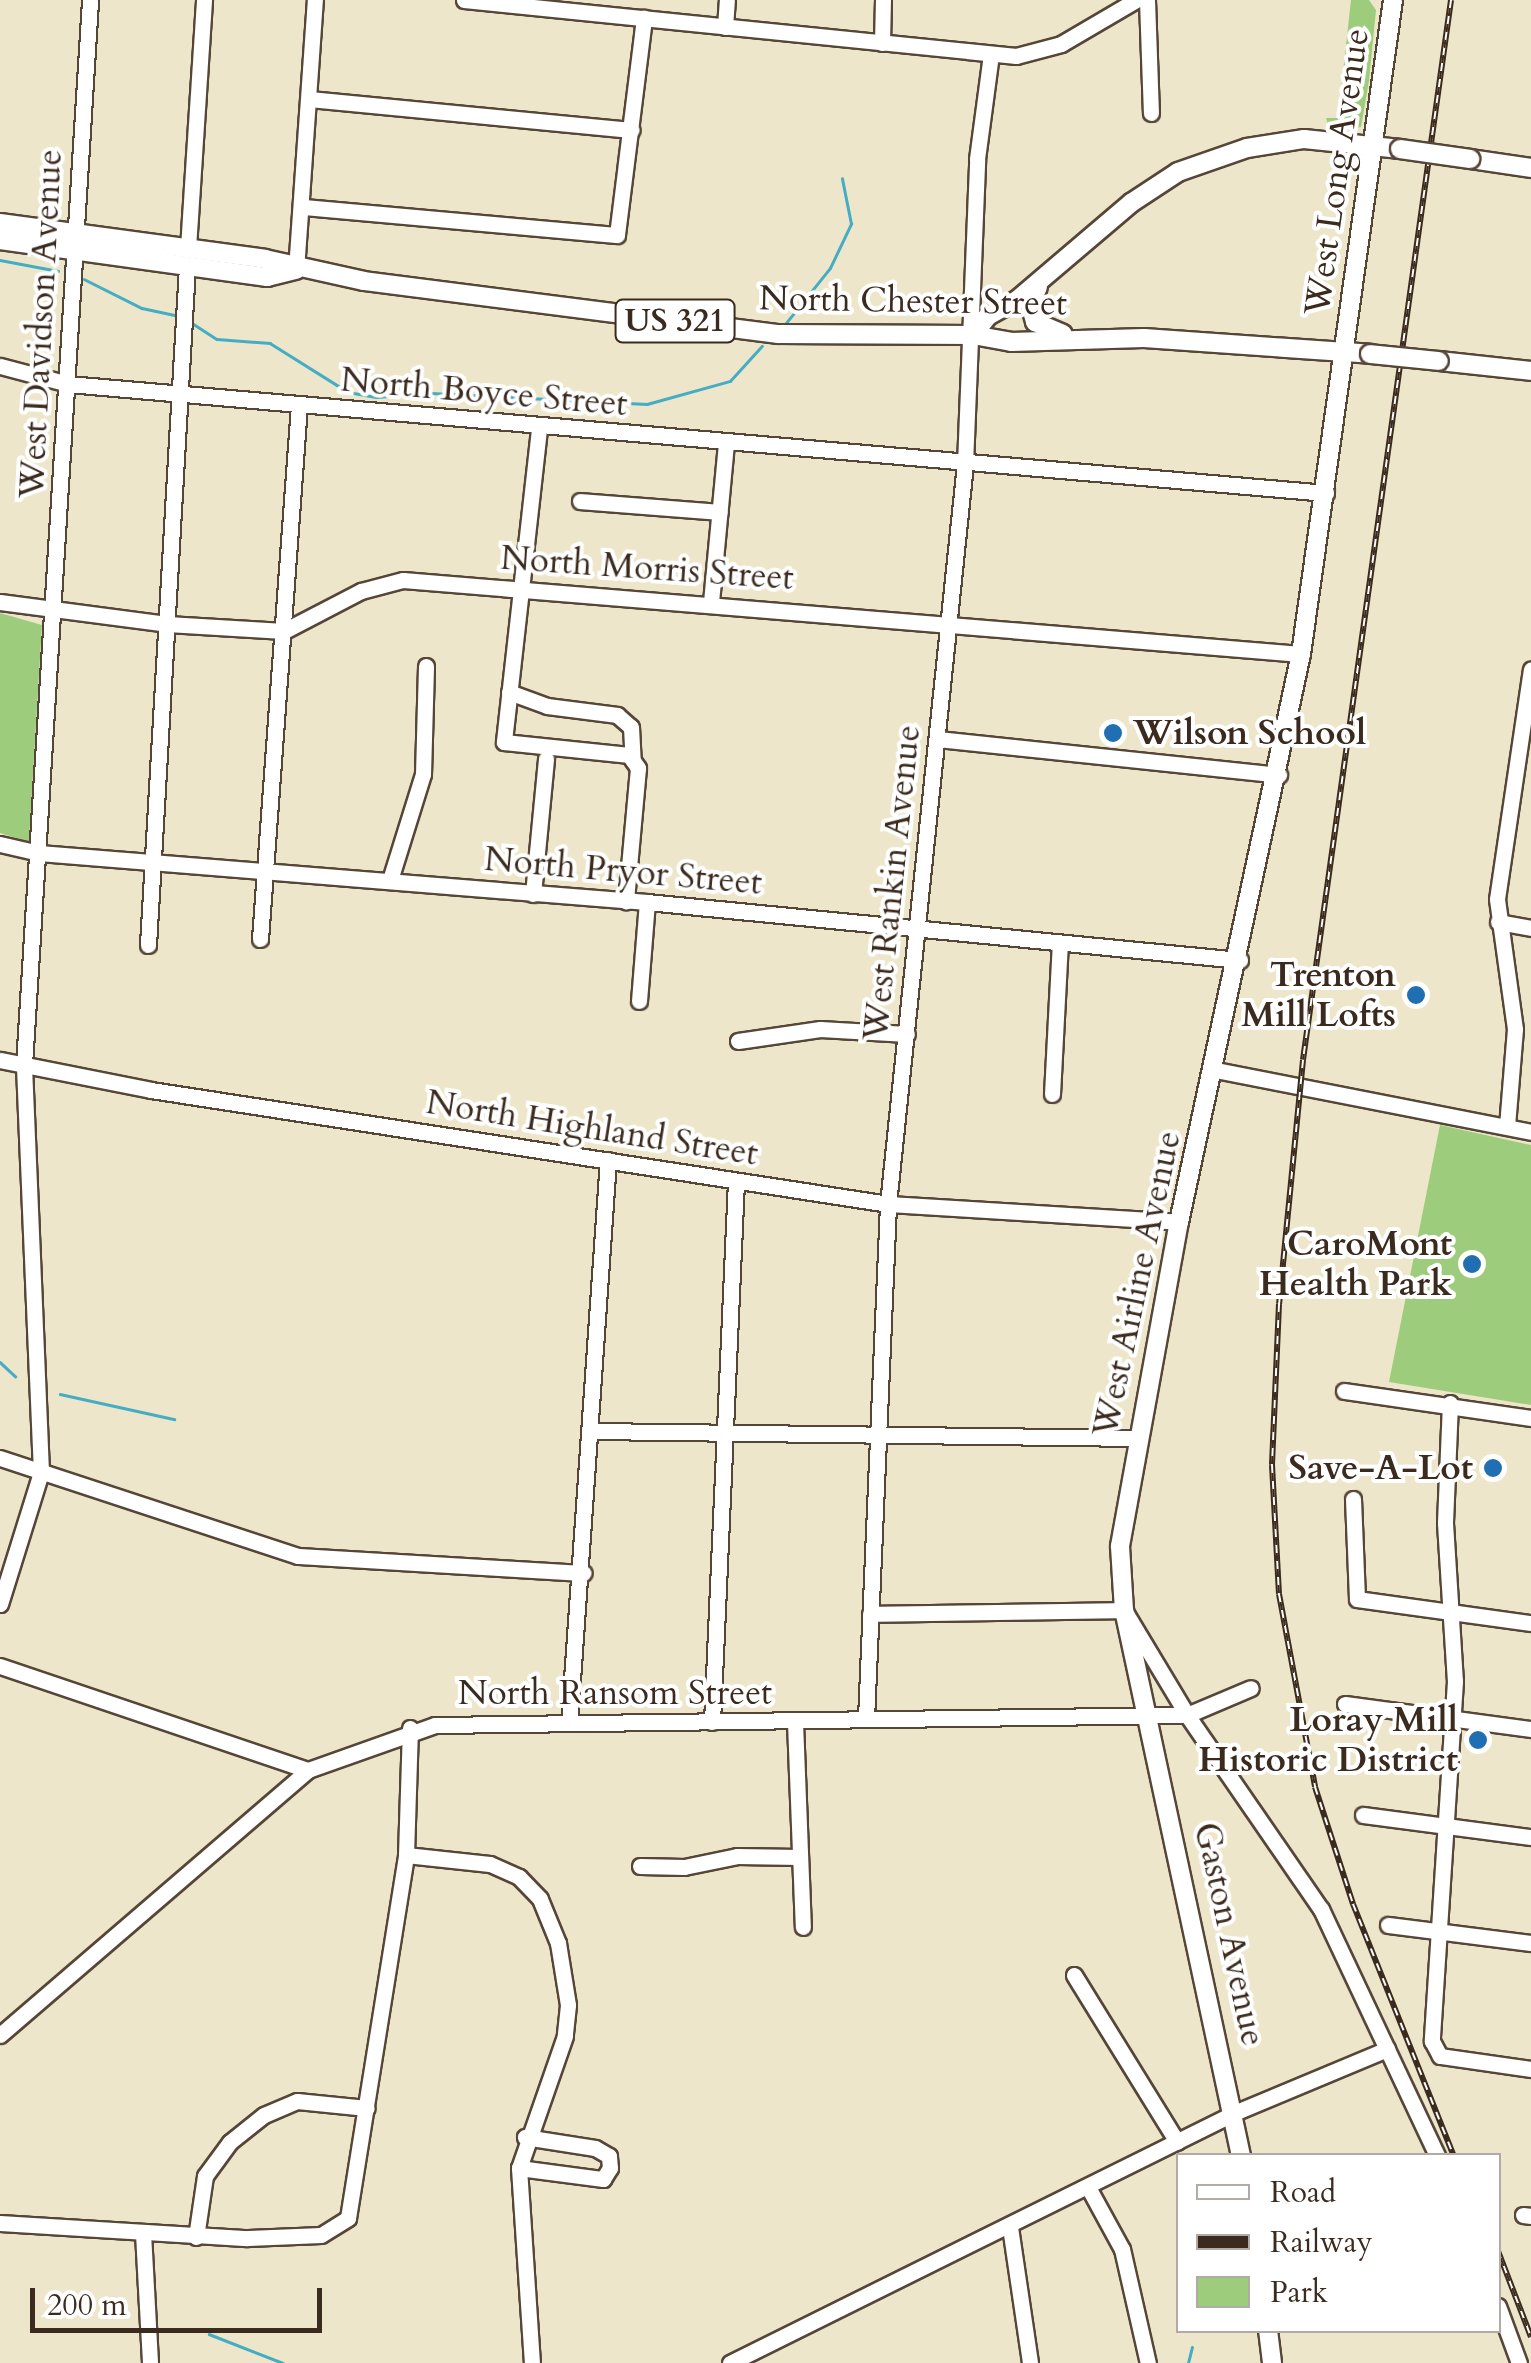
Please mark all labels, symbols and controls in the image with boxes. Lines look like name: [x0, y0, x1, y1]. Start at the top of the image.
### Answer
street label: West Long Avenue: [1296, 26, 1378, 318]
street label: West Davidson Avenue: [11, 148, 71, 500]
street label: North Chester Street: [759, 277, 1067, 325]
road number: US 321: [612, 294, 738, 348]
street label: North Boyce Street: [339, 359, 629, 425]
street label: North Morris Street: [499, 537, 795, 599]
place label: Wilson School: [1133, 712, 1366, 754]
marker: Wilson School: [1102, 722, 1124, 744]
street label: West Rankin Avenue: [855, 723, 929, 1043]
street label: North Pryor Street: [482, 838, 764, 904]
place label: Trenton Mill Lofts: [1241, 954, 1396, 1036]
marker: Trenton Mill Lofts: [1405, 984, 1427, 1006]
street label: North Highland Street: [423, 1081, 761, 1175]
street label: West Airline Avenue: [1084, 1127, 1190, 1441]
place label: CaroMont Health Park: [1259, 1223, 1452, 1305]
marker: CaroMont Health Park: [1461, 1253, 1483, 1275]
place label: Save-A-Lot: [1289, 1447, 1473, 1489]
marker: Save-A-Lot: [1482, 1457, 1504, 1479]
street label: North Ransom Street: [458, 1672, 772, 1714]
place label: Loray Mill Historic District: [1198, 1699, 1458, 1781]
marker: Loray Mill Historic District: [1467, 1729, 1489, 1751]
street label: Gaston Avenue: [1186, 1818, 1274, 2050]
legend: [1176, 2153, 1501, 2333]
text: Road: [1270, 2172, 1336, 2213]
text: Railway: [1270, 2222, 1373, 2263]
scale bar: [35, 2268, 328, 2330]
text: Park: [1270, 2272, 1328, 2313]
text: 200 m: [47, 2285, 127, 2326]

